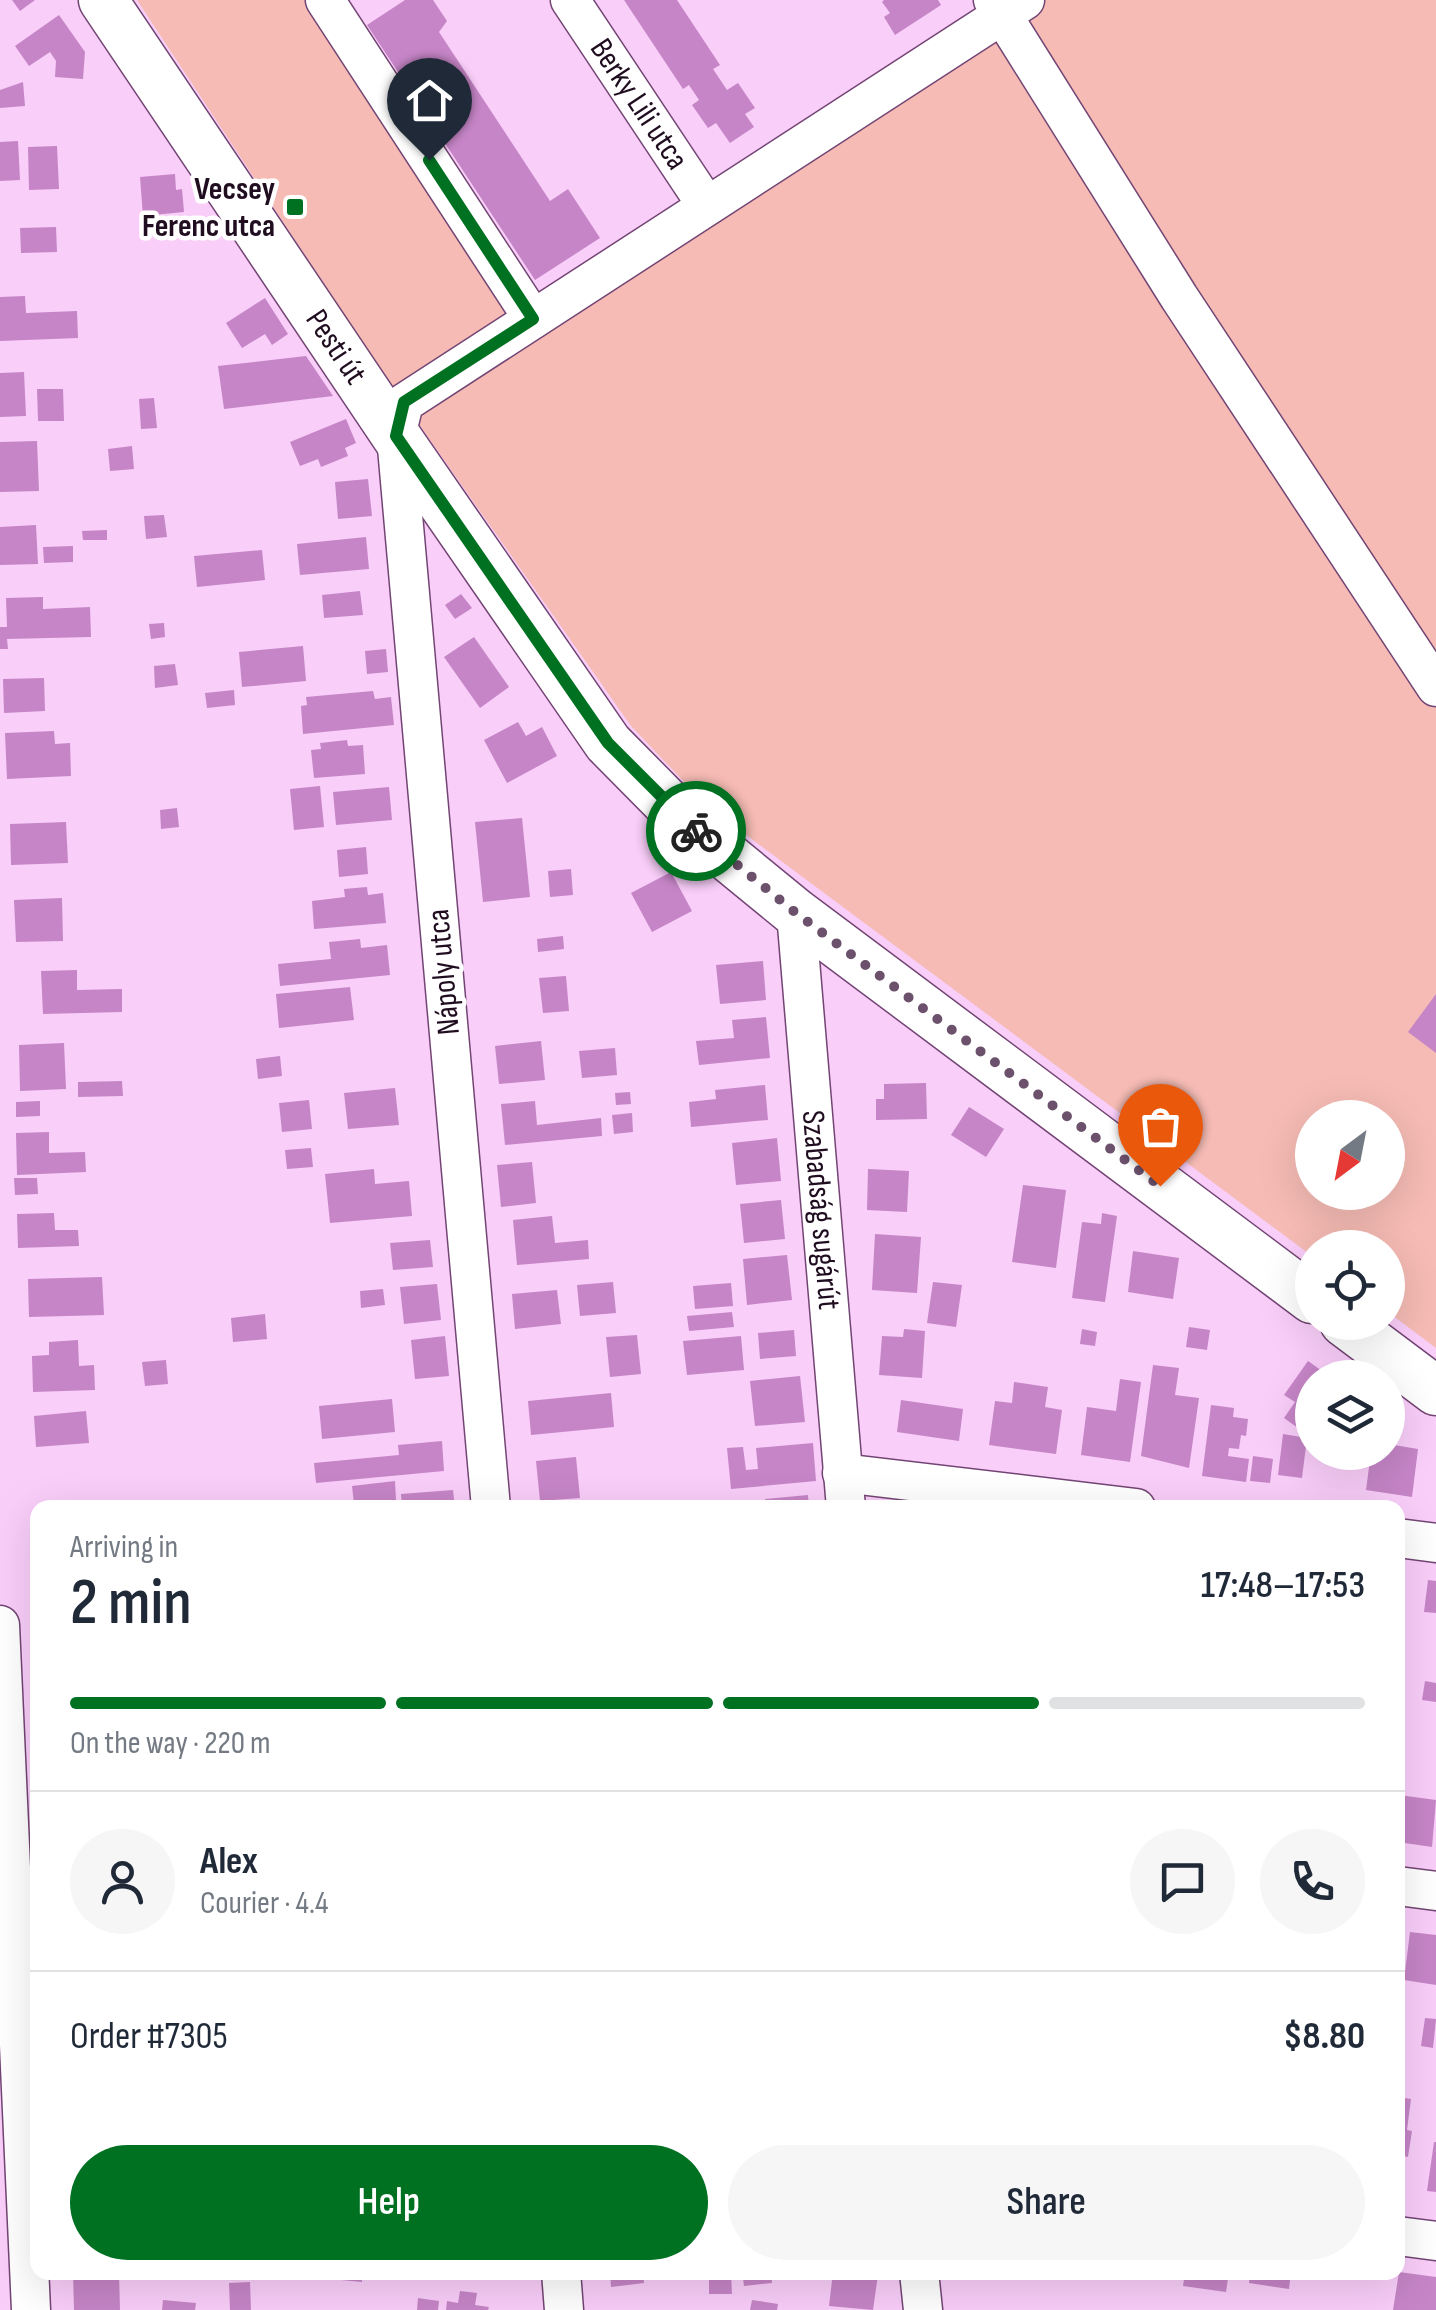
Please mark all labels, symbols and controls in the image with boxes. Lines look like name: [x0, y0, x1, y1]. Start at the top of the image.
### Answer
street label: Berky Lili utca: [582, 31, 697, 177]
pin: [387, 58, 472, 161]
icon: home: [402, 73, 457, 128]
place label: Vecsey Ferenc utca: [142, 170, 275, 246]
marker: Vecsey Ferenc utca: [284, 196, 306, 218]
street label: Pesti út: [297, 302, 375, 392]
courier: [646, 781, 746, 881]
icon: bike: [669, 804, 724, 859]
street label: Nápoly utca: [419, 907, 469, 1037]
pin: [1118, 1084, 1203, 1187]
icon: bag: [1133, 1099, 1188, 1154]
north arrow: [1295, 1100, 1405, 1210]
map controls: [1295, 1100, 1405, 1470]
street label: Szabadság sugárút: [793, 1109, 849, 1311]
button: locate: [1295, 1230, 1405, 1340]
button: layers: [1295, 1360, 1405, 1470]
text: Arriving in: [70, 1528, 178, 1567]
text: 17:48–17:53: [1201, 1563, 1365, 1608]
text: 2 min: [70, 1565, 192, 1643]
text: On the way · 220 m: [70, 1724, 271, 1763]
button: person: [70, 1829, 175, 1934]
button: chat: [1130, 1829, 1235, 1934]
button: phone: [1260, 1829, 1365, 1934]
text: Alex: [200, 1839, 258, 1884]
text: Courier · 4.4: [200, 1884, 328, 1923]
text: Order #7305: [70, 2014, 228, 2059]
text: $8.80: [1283, 2014, 1365, 2059]
button: Help: [70, 2145, 708, 2260]
button: Share: [728, 2145, 1365, 2260]

